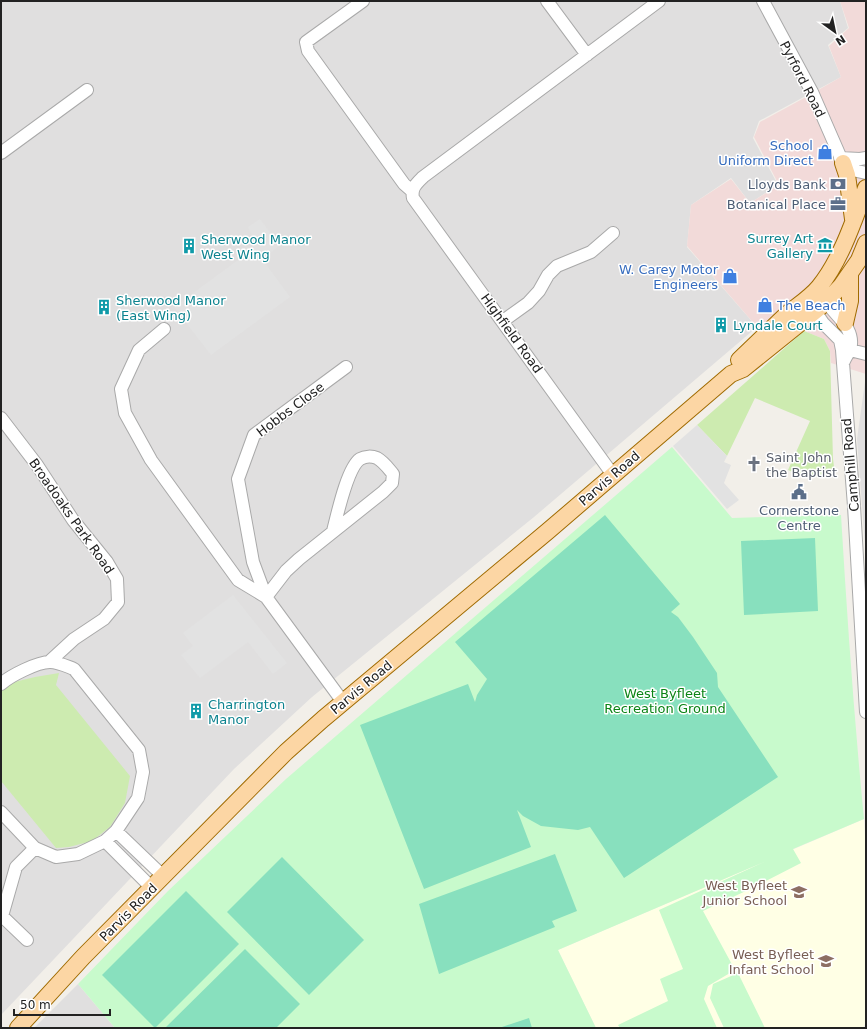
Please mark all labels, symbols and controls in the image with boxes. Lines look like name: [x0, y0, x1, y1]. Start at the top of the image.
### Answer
north arrow: [815, 12, 855, 52]
text: N: [833, 32, 848, 48]
street label: Pyrford Road: [777, 39, 828, 120]
place label: School Uniform Direct: [718, 138, 813, 168]
shop icon: School Uniform Direct: [816, 143, 834, 161]
bank icon: Lloyds Bank: [829, 175, 847, 193]
place label: Lloyds Bank: [748, 177, 826, 192]
office icon: Botanical Place: [829, 195, 847, 213]
place label: Botanical Place: [727, 197, 826, 212]
place label: Surrey Art Gallery: [747, 231, 813, 261]
place label: Sherwood Manor West Wing: [201, 232, 311, 262]
museum icon: Surrey Art Gallery: [816, 236, 834, 254]
building icon: Sherwood Manor West Wing: [180, 237, 198, 255]
place label: W. Carey Motor Engineers: [619, 262, 719, 292]
shop icon: W. Carey Motor Engineers: [721, 267, 739, 285]
street label: Highfield Road: [478, 291, 545, 376]
place label: Sherwood Manor (East Wing): [116, 293, 226, 323]
shop icon: The Beach: [756, 296, 774, 314]
building icon: Sherwood Manor (East Wing): [95, 298, 113, 316]
place label: The Beach: [776, 298, 846, 313]
building icon: Lyndale Court: [712, 316, 730, 334]
place label: Lyndale Court: [733, 318, 823, 333]
street label: Hobbs Close: [254, 379, 327, 440]
street label: Camphill Road: [839, 418, 862, 512]
street label: Parvis Road: [576, 448, 643, 509]
place label: Saint John the Baptist: [766, 450, 837, 480]
church icon: Saint John the Baptist: [745, 455, 763, 473]
street label: Broadoaks Park Road: [26, 456, 117, 577]
public building icon: Cornerstone Centre: [790, 483, 808, 501]
place label: Cornerstone Centre: [759, 503, 839, 533]
street label: Parvis Road: [328, 657, 395, 717]
park label: West Byfleet Recreation Ground: [604, 686, 726, 716]
place label: Charrington Manor: [208, 697, 285, 727]
building icon: Charrington Manor: [187, 702, 205, 720]
place label: West Byfleet Junior School: [701, 878, 787, 908]
street label: Parvis Road: [96, 880, 160, 944]
school or university icon: West Byfleet Junior School: [790, 883, 808, 901]
place label: West Byfleet Infant School: [729, 947, 814, 977]
school or university icon: West Byfleet Infant School: [817, 952, 835, 970]
scale bar: [14, 991, 110, 1017]
text: 50 m: [20, 998, 51, 1012]

